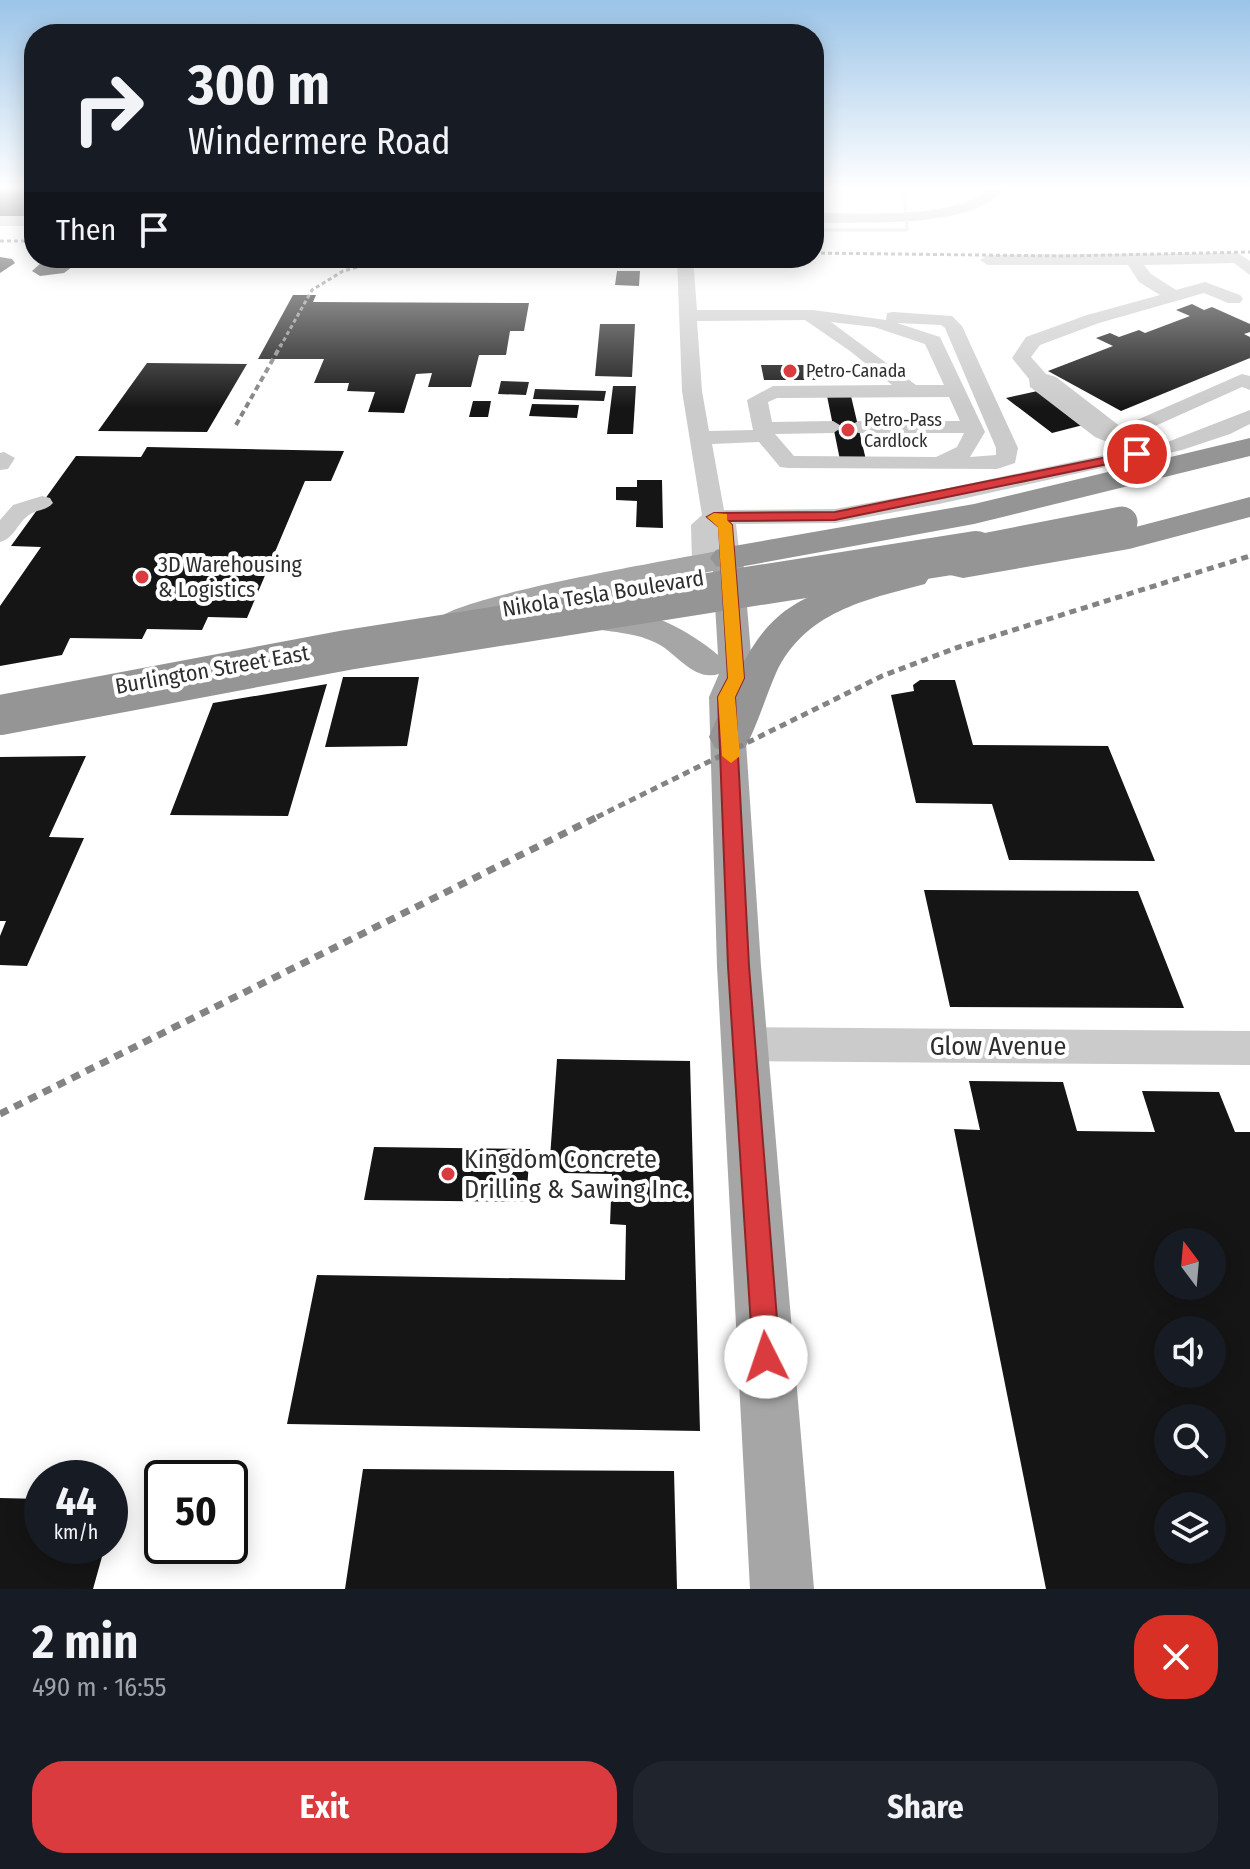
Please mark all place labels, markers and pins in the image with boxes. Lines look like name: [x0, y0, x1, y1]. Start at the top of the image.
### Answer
place label: Petro-Canada: [806, 360, 906, 382]
marker: Petro-Canada: [781, 362, 799, 380]
place label: Petro-Pass Cardlock: [864, 409, 942, 452]
pin: [1103, 420, 1171, 488]
marker: Petro-Pass Cardlock: [839, 421, 857, 439]
place label: 3D Warehousing & Logistics: [158, 551, 303, 603]
marker: 3D Warehousing & Logistics: [133, 568, 151, 586]
place label: Kingdom Concrete Drilling & Sawing Inc.: [464, 1144, 689, 1205]
marker: Kingdom Concrete Drilling & Sawing Inc.: [439, 1165, 457, 1183]

